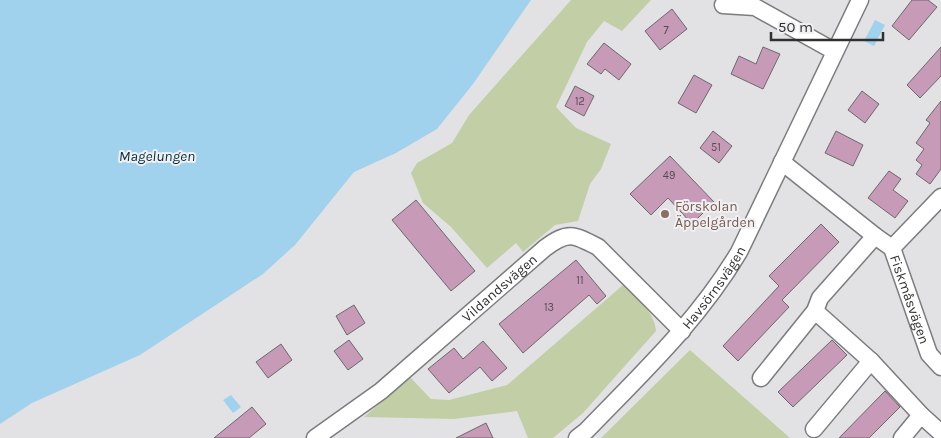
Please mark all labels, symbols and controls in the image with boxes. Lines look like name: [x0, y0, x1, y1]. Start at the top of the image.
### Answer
scale bar: [771, 10, 884, 42]
text: 50 m: [778, 18, 813, 36]
house number: 7: [663, 24, 669, 37]
house number: 12: [575, 95, 585, 108]
house number: 51: [711, 141, 721, 154]
water label: Magelungen: [119, 147, 195, 165]
house number: 49: [663, 169, 675, 182]
place label: Förskolan Äppelgården: [675, 198, 755, 231]
marker: Förskolan Äppelgården: [659, 208, 671, 220]
street label: Havsörnsvägen: [678, 243, 749, 332]
street label: Vildandsvägen: [458, 250, 540, 325]
street label: Fiskmåsvägen: [887, 252, 933, 346]
house number: 11: [576, 274, 584, 287]
house number: 13: [544, 301, 554, 314]

